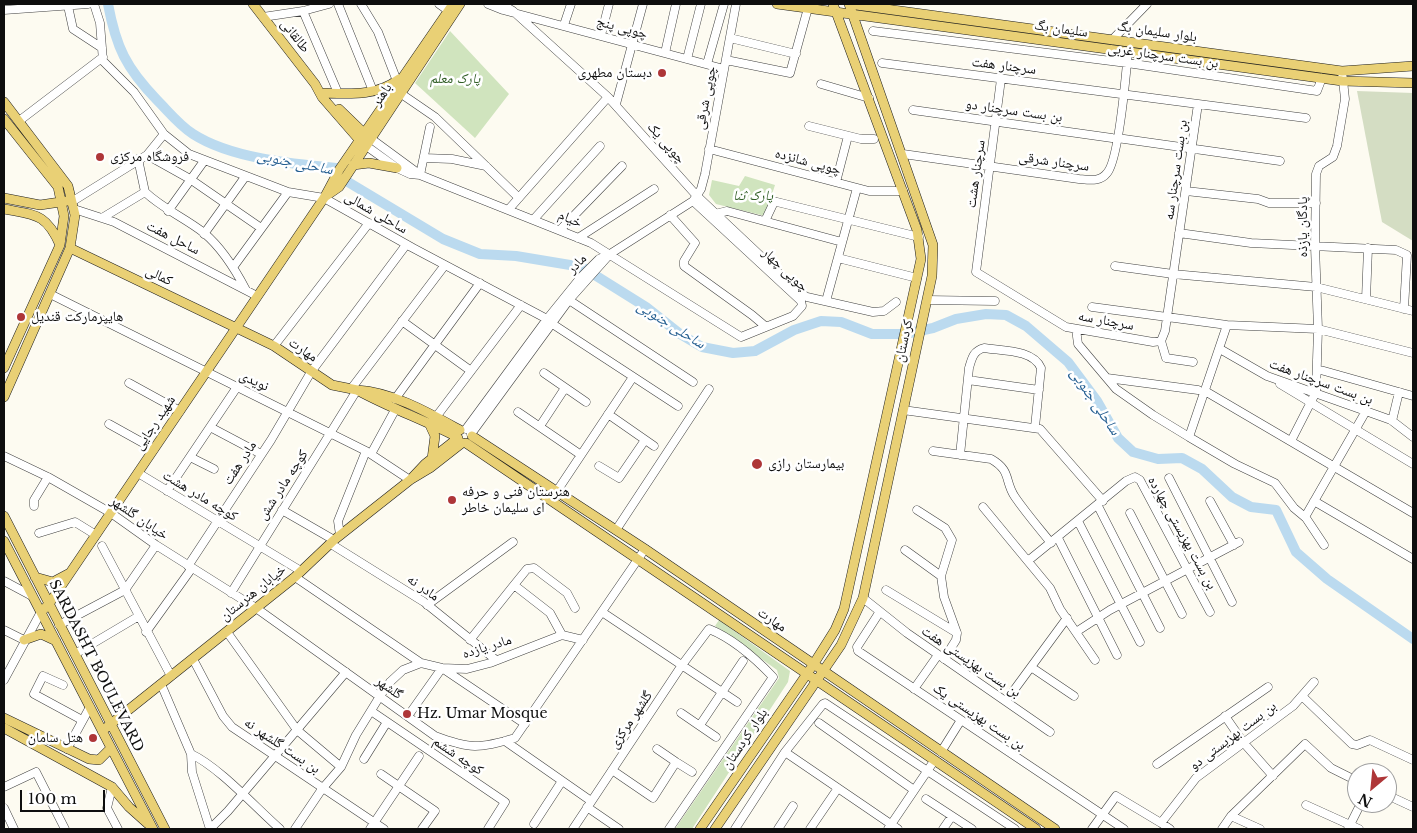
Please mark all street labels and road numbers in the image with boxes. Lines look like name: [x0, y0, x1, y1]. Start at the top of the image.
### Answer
street label: چوپی پنج: [595, 13, 649, 43]
street label: طالقانی: [277, 16, 313, 56]
street label: سلیمان بگ: [1033, 17, 1089, 41]
street label: بلوار سلیمان بگ: [1116, 18, 1198, 46]
street label: بن بست سرچنار غربی: [1107, 40, 1219, 72]
street label: سرچنار هفت: [971, 54, 1037, 78]
street label: چوپی شرقی: [692, 65, 720, 131]
street label: باهنر: [368, 80, 396, 110]
street label: بن بست سرچنار دو: [964, 96, 1064, 126]
street label: چوپی یک: [643, 119, 689, 167]
street label: بن بست سرچنار سه: [1161, 119, 1191, 221]
street label: سرچنار هشت: [963, 139, 989, 209]
street label: چوپی شانزده: [773, 145, 843, 179]
street label: سرچنار شرقی: [1018, 149, 1090, 175]
street label: ساحلی شمالی: [342, 188, 410, 238]
street label: پادگان یازذه: [1295, 197, 1311, 257]
street label: خیام: [556, 207, 584, 231]
street label: ساحل هفت: [143, 217, 203, 259]
street label: چوپی چهار: [758, 244, 812, 296]
street label: مادر: [564, 251, 590, 277]
street label: کمالی: [143, 262, 175, 290]
street label: سرچنار سه: [1077, 308, 1135, 334]
street label: کردستان: [891, 318, 917, 364]
street label: مهارت: [285, 334, 321, 366]
street label: بن بست سرچنار هفت: [1267, 355, 1375, 409]
street label: نویدی: [237, 367, 271, 395]
street label: شهید رجایی: [131, 392, 179, 454]
street label: مادر هفت: [220, 438, 260, 488]
street label: کوچه مادر شش: [254, 447, 312, 523]
street label: کوچه مادر هشت: [159, 467, 241, 525]
street label: بن بست بهزیستی چهارده: [1144, 473, 1220, 593]
street label: خیابان گلشهر: [107, 492, 171, 544]
street label: خیابان هنرستان: [217, 561, 289, 625]
street label: مادر نه: [404, 571, 442, 605]
street label: SARDASHT BOULEVARD: [45, 577, 147, 755]
street label: مهارت: [754, 604, 790, 636]
street label: بن بست بهزیستی هفت: [918, 623, 1024, 701]
street label: مادر یازده: [460, 632, 514, 662]
street label: گلشهر: [372, 673, 406, 703]
street label: بن بست بهزیستی یک: [930, 680, 1028, 754]
street label: گلشهر مرکزی: [606, 688, 656, 752]
street label: بن بست بهزیستی دو: [1186, 698, 1280, 774]
street label: بلوار کردستان: [719, 705, 771, 773]
street label: بن بست گلشهر نه: [241, 714, 323, 778]
street label: کوچه ششم: [429, 733, 487, 779]

